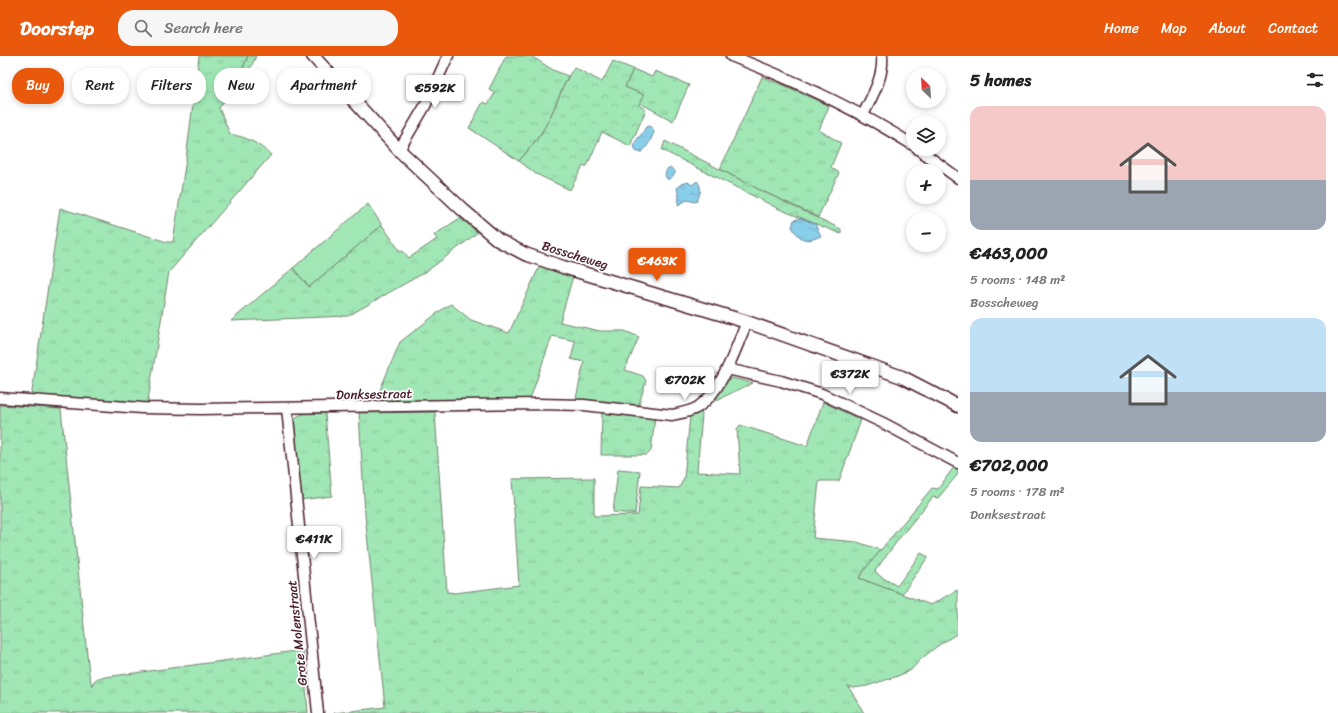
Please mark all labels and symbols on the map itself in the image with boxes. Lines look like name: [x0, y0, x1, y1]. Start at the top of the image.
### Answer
north arrow: [906, 68, 946, 108]
pin: €592K: [407, 75, 463, 109]
street label: Bosscheweg: [539, 234, 612, 276]
pin: €463K: [629, 248, 685, 282]
pin: €372K: [822, 361, 878, 395]
pin: €702K: [657, 367, 713, 401]
street label: Donksestraat: [336, 382, 413, 406]
pin: €411K: [286, 526, 342, 560]
street label: Grote Molenstraat: [280, 579, 314, 687]

